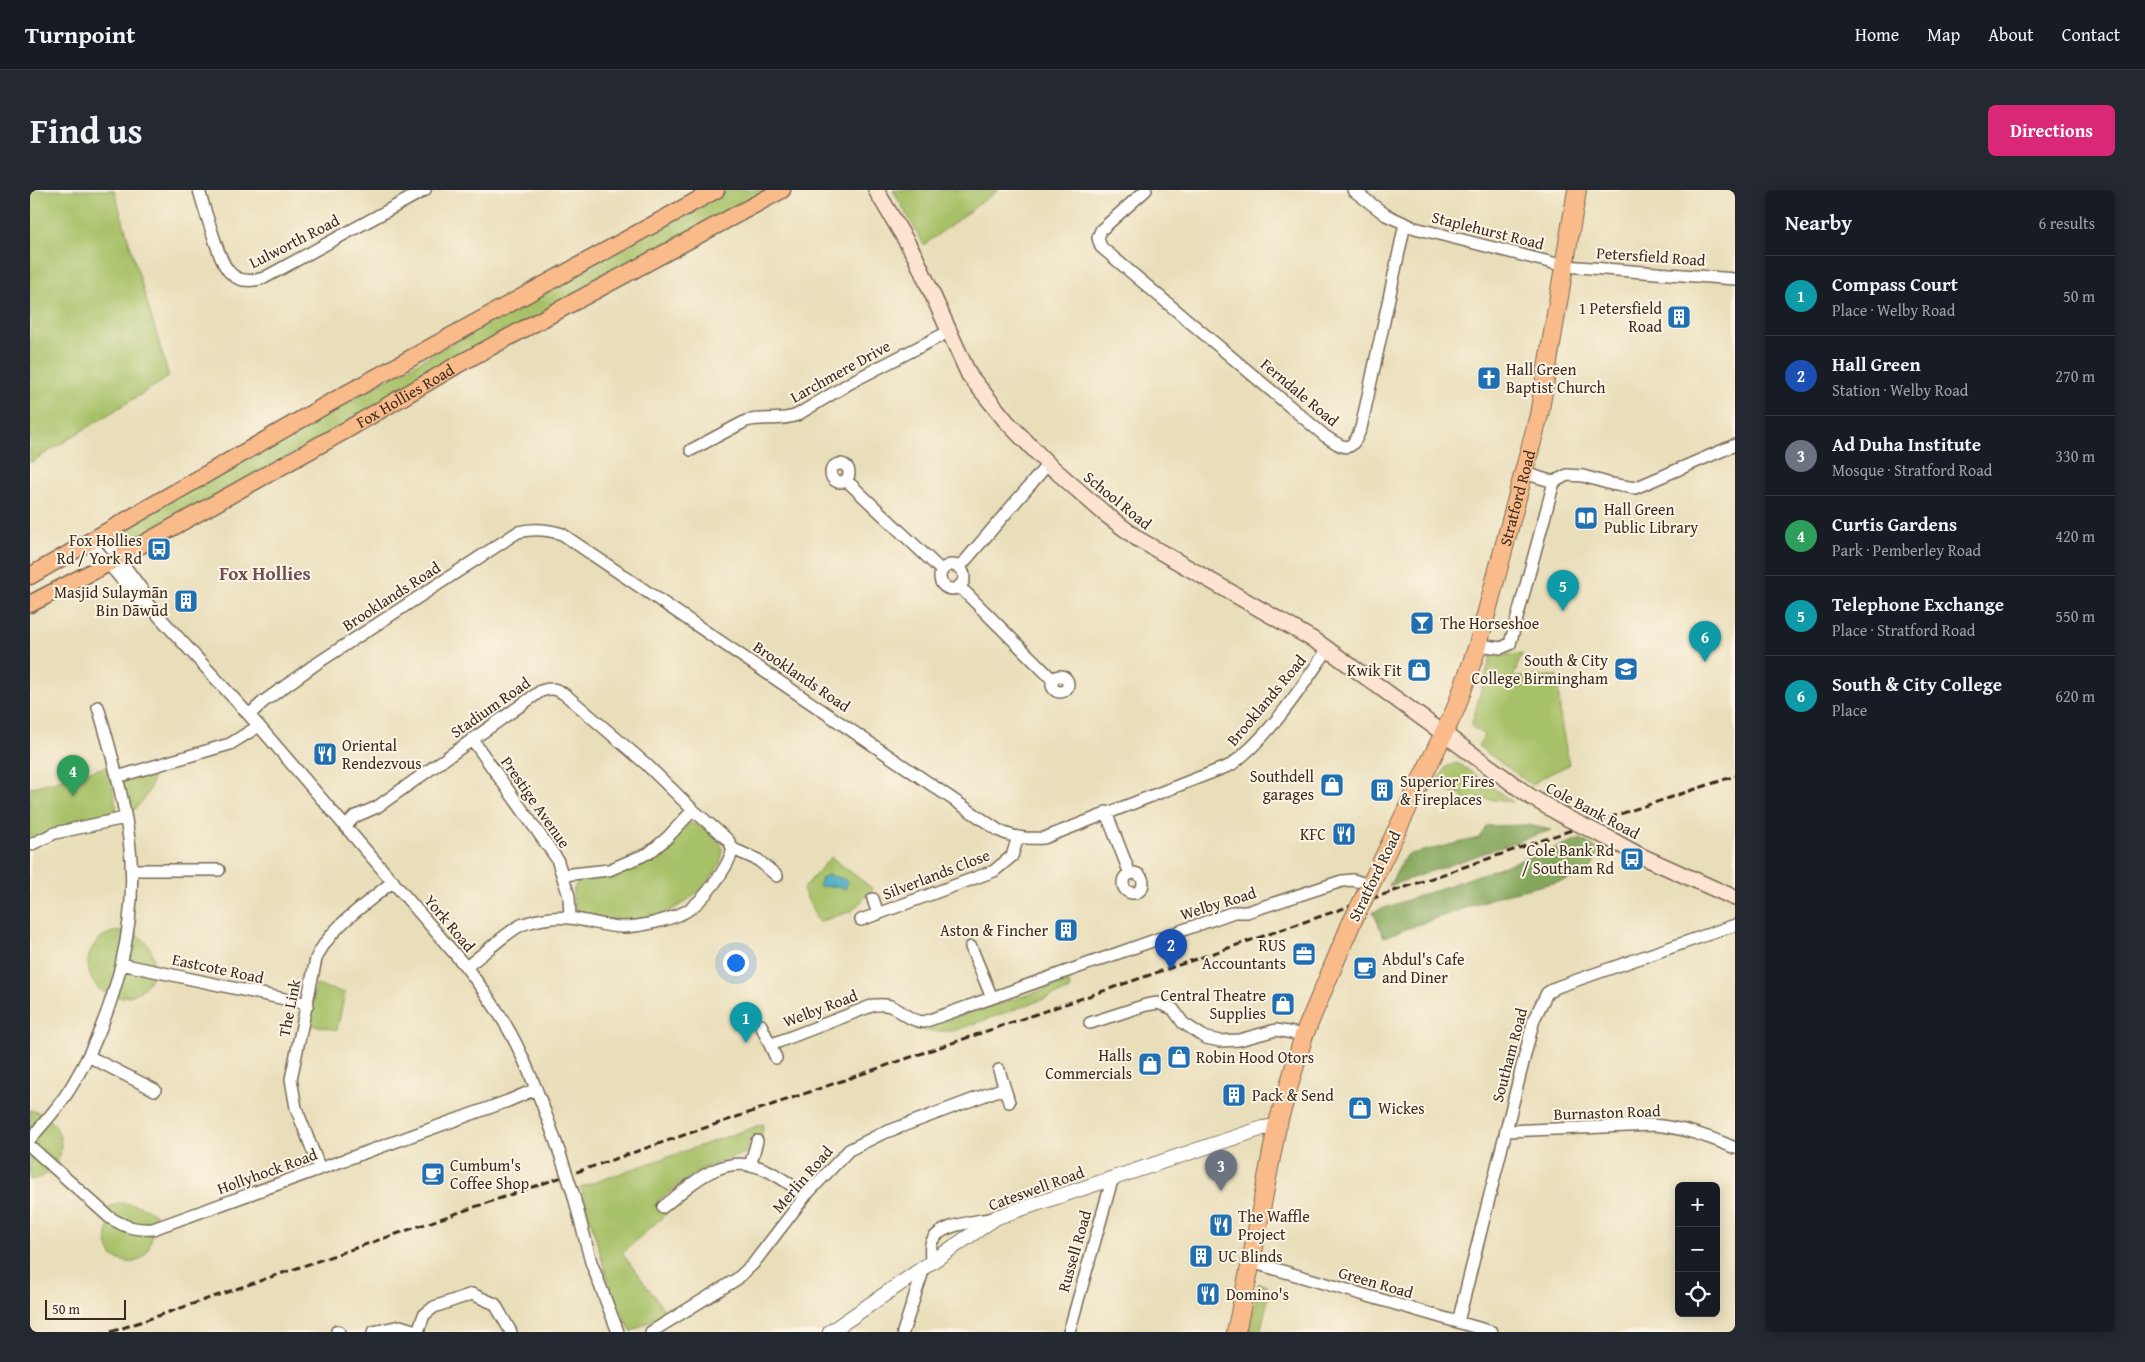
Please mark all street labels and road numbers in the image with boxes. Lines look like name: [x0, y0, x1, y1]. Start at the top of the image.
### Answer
street label: Staplehurst Road: [1429, 204, 1547, 256]
street label: Lulworth Road: [245, 208, 344, 274]
street label: Petersfield Road: [1596, 240, 1707, 272]
street label: Larchmere Drive: [785, 333, 895, 409]
street label: Ferndale Road: [1256, 352, 1345, 432]
street label: Fox Hollies Road: [351, 357, 459, 434]
street label: Stratford Road: [1493, 447, 1541, 549]
street label: School Road: [1079, 465, 1158, 535]
street label: Brooklands Road: [337, 555, 445, 637]
street label: Brooklands Road: [749, 635, 856, 718]
street label: Brooklands Road: [1221, 649, 1312, 751]
street label: Stadium Road: [445, 670, 535, 743]
street label: Prestige Avenue: [495, 751, 577, 853]
street label: Cole Bank Road: [1542, 775, 1645, 845]
street label: Stratford Road: [1342, 826, 1407, 925]
street label: Silverlands Close: [879, 843, 993, 905]
street label: Welby Road: [1177, 880, 1259, 926]
street label: York Road: [419, 889, 482, 957]
street label: Eastcote Road: [170, 947, 266, 990]
street label: The Link: [272, 976, 307, 1039]
street label: Welby Road: [779, 983, 861, 1033]
street label: Southam Road: [1485, 1005, 1533, 1105]
street label: Burnaston Road: [1553, 1098, 1661, 1126]
street label: Merlin Road: [766, 1140, 838, 1218]
street label: Hollyhock Road: [214, 1142, 321, 1200]
street label: Cateswell Road: [985, 1159, 1088, 1216]
street label: Russell Road: [1051, 1207, 1097, 1295]
street label: Green Road: [1336, 1260, 1417, 1304]

